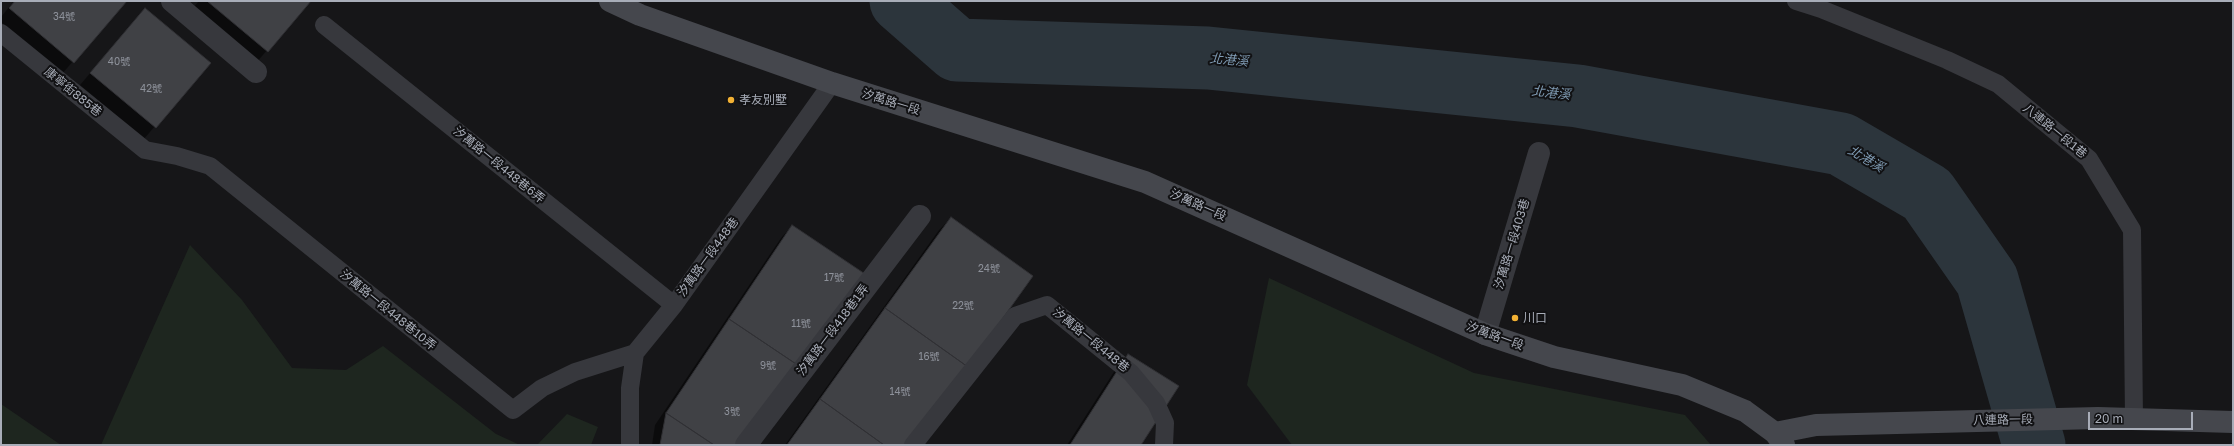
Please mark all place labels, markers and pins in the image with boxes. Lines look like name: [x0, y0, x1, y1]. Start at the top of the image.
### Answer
place label: 孝友別墅: [739, 93, 787, 107]
marker: 孝友別墅: [726, 95, 736, 105]
place label: 川口: [1523, 311, 1547, 325]
marker: 川口: [1510, 313, 1520, 323]

